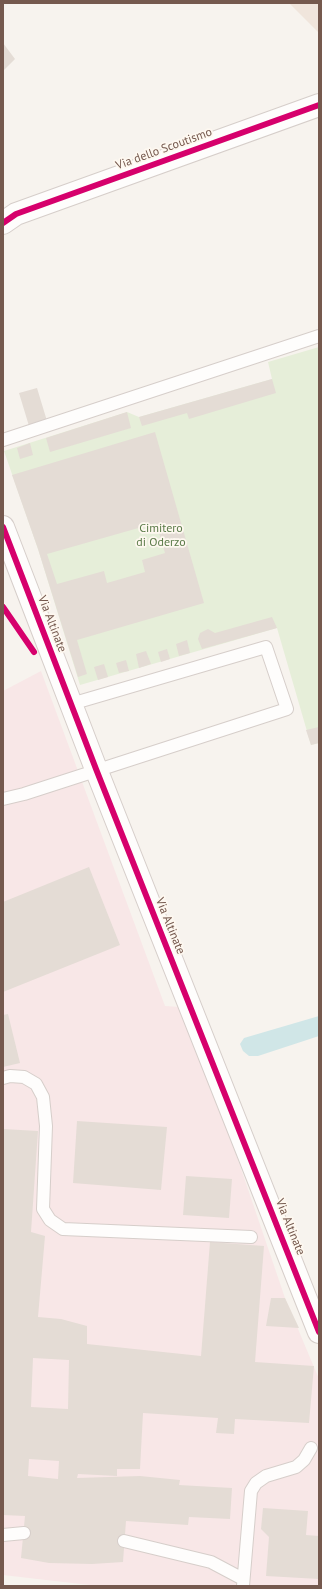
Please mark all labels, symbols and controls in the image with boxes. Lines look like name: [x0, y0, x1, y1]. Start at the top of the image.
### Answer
street label: Via dello Scoutismo: [114, 125, 214, 173]
park label: Cimitero di Oderzo: [136, 522, 186, 550]
street label: Via Altinate: [35, 594, 69, 654]
street label: Via Altinate: [152, 896, 188, 956]
street label: Via Altinate: [272, 1197, 308, 1257]

